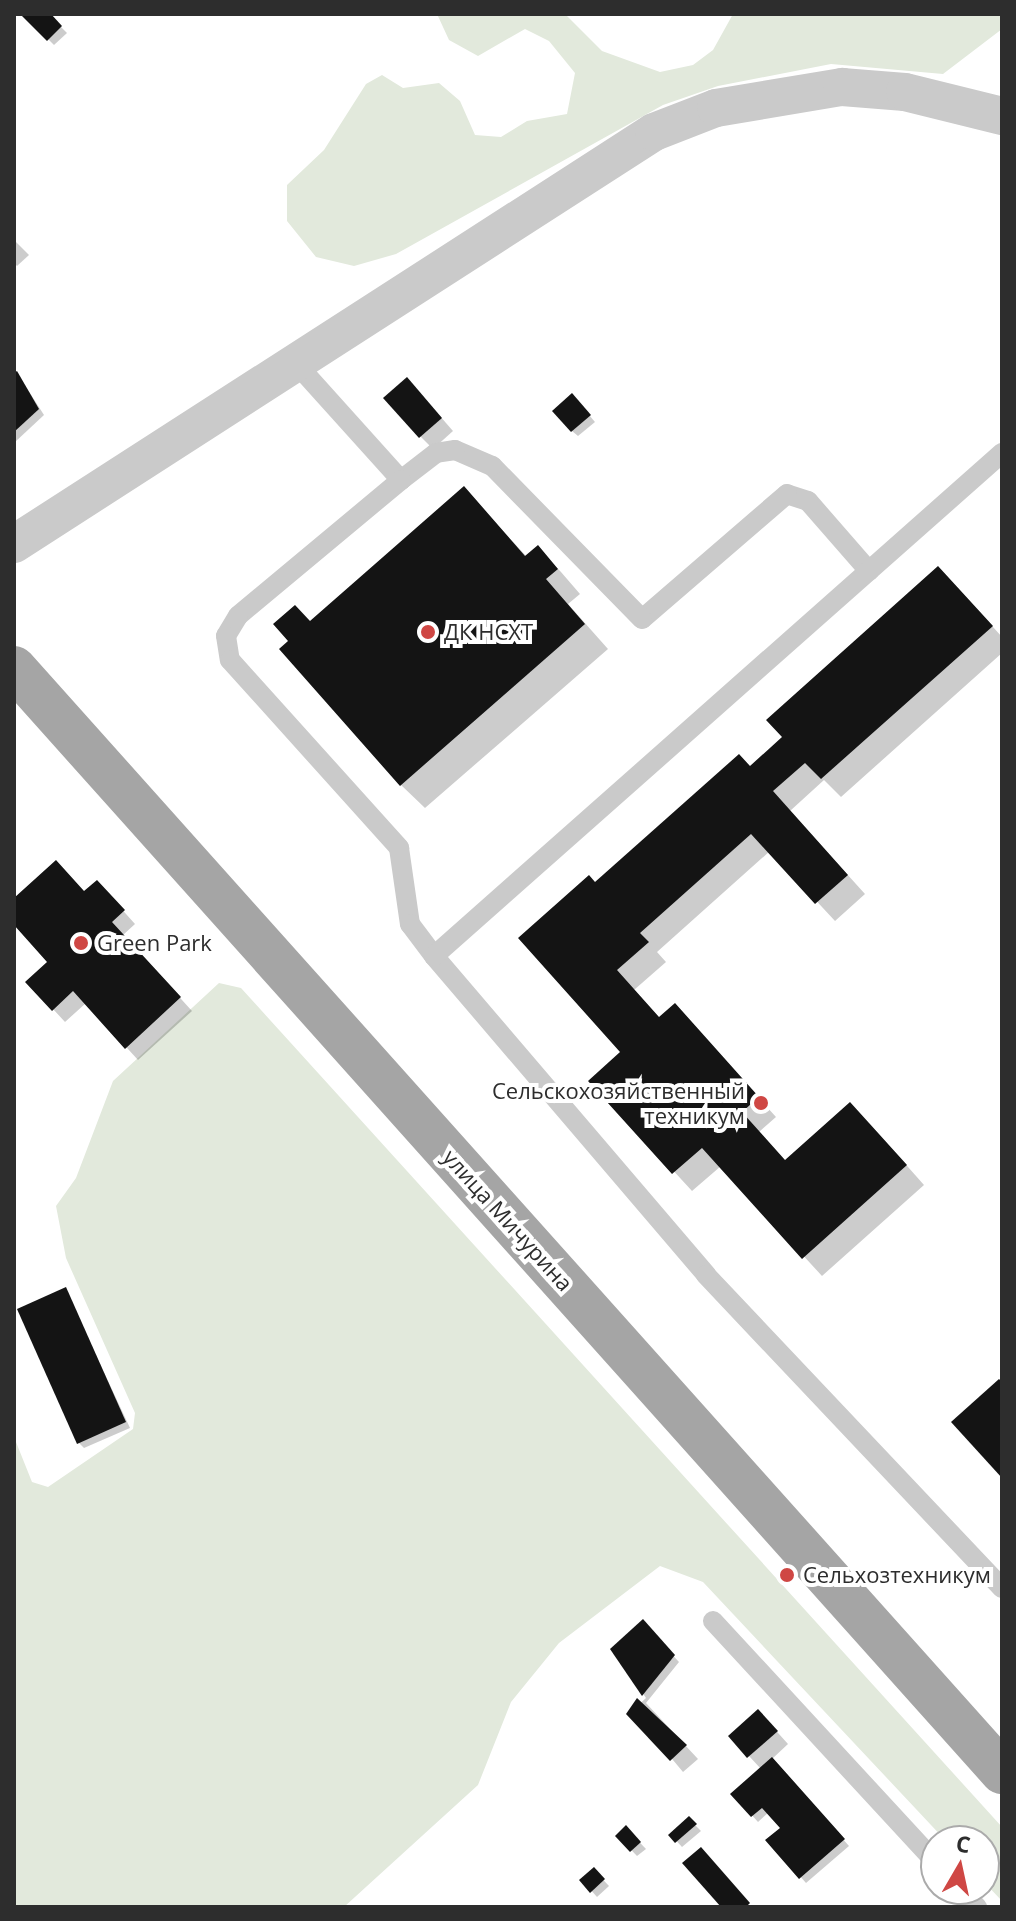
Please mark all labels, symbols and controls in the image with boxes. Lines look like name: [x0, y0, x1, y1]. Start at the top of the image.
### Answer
place label: ДК НСХТ: [444, 619, 533, 645]
marker: ДК НСХТ: [419, 623, 437, 641]
place label: Green Park: [97, 930, 212, 956]
marker: Green Park: [72, 934, 90, 952]
place label: Сельскохозяйственный техникум: [492, 1077, 745, 1128]
marker: Сельскохозяйственный техникум: [752, 1094, 770, 1112]
street label: улица Мичурина: [438, 1144, 578, 1296]
place label: Сельхозтехникум: [803, 1562, 991, 1588]
marker: Сельхозтехникум: [778, 1566, 796, 1584]
north arrow: [920, 1825, 1000, 1905]
text: С: [954, 1827, 973, 1859]

